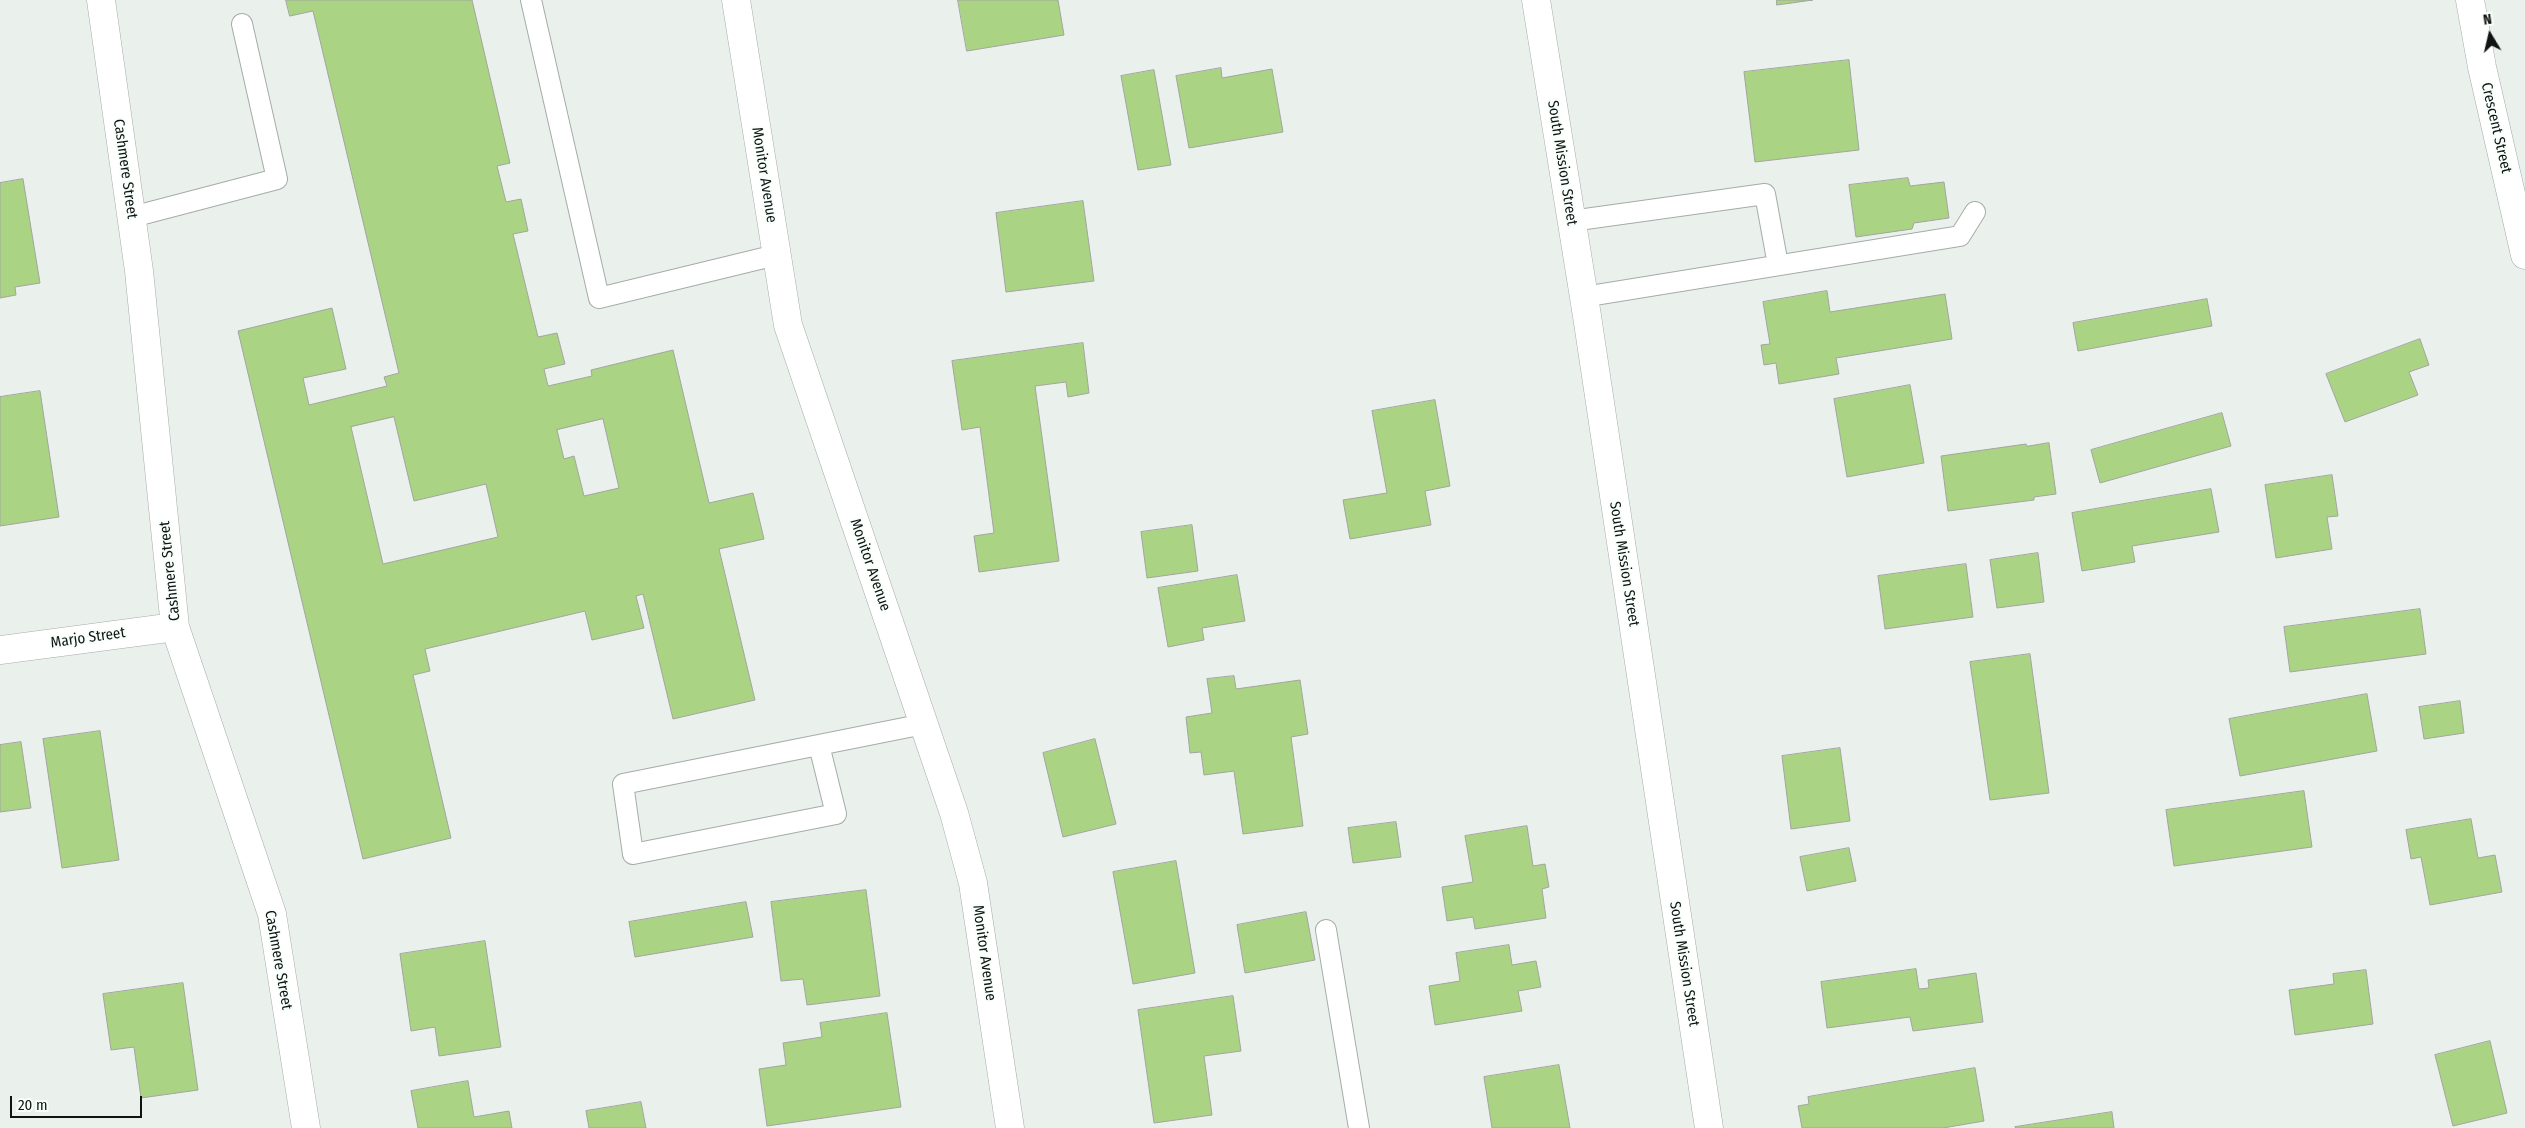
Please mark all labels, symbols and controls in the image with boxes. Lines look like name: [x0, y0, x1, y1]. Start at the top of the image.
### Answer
north arrow: [2465, 10, 2515, 60]
text: N: [2482, 11, 2493, 29]
street label: Crescent Street: [2477, 81, 2515, 175]
street label: South Mission Street: [1543, 99, 1581, 227]
street label: Cashmere Street: [109, 118, 141, 220]
street label: Monitor Avenue: [748, 126, 780, 224]
street label: South Mission Street: [1605, 500, 1643, 628]
street label: Monitor Avenue: [846, 516, 894, 614]
street label: Cashmere Street: [156, 520, 184, 622]
street label: Marjo Street: [50, 624, 126, 652]
street label: South Mission Street: [1665, 900, 1703, 1028]
street label: Monitor Avenue: [968, 904, 1000, 1002]
street label: Cashmere Street: [260, 909, 296, 1011]
scale bar: [12, 1086, 145, 1118]
text: 20 m: [18, 1096, 48, 1114]

